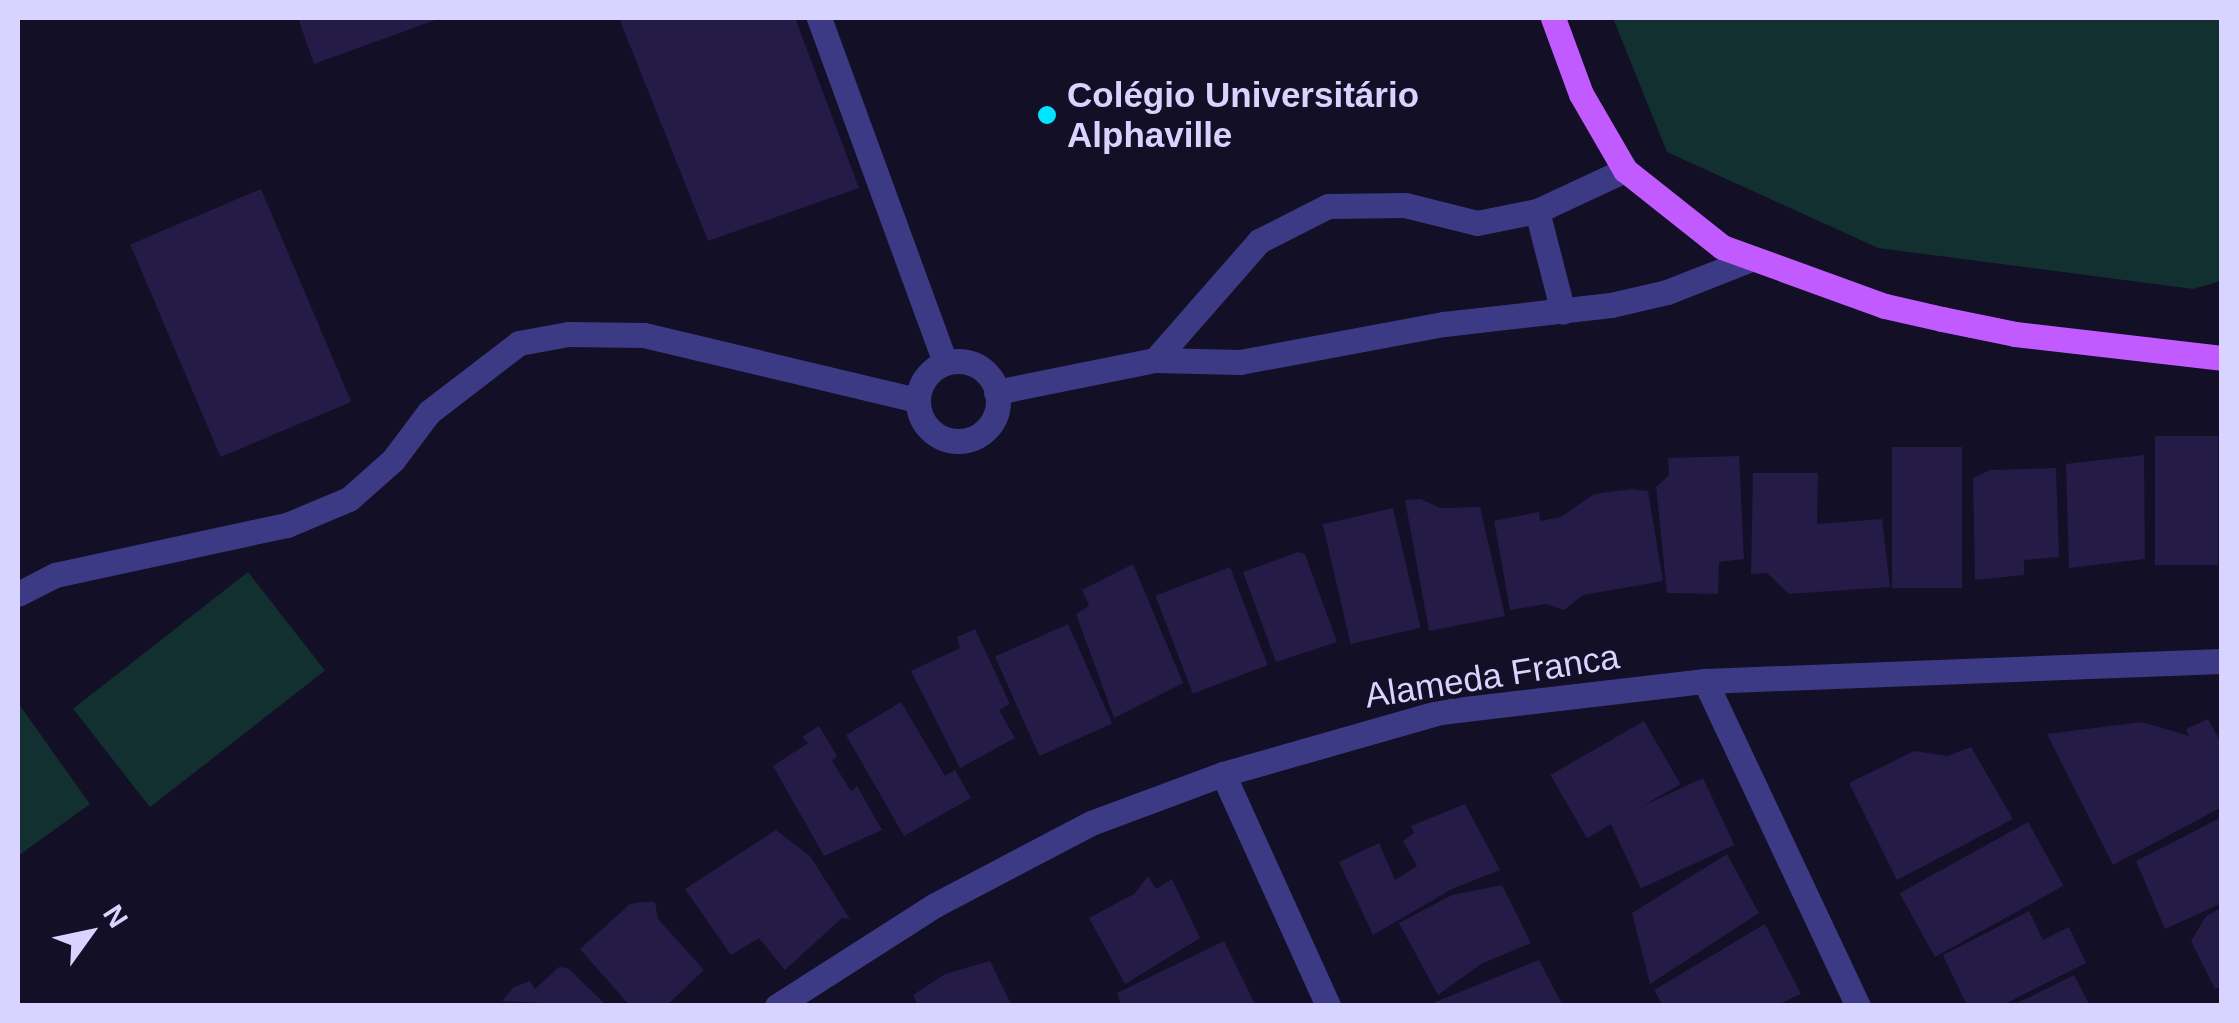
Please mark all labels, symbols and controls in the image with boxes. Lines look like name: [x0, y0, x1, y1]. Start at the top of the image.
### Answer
place label: Colégio Universitário Alphaville: [1067, 74, 1419, 156]
marker: Colégio Universitário Alphaville: [1036, 104, 1058, 126]
street label: Alameda Franca: [1362, 635, 1622, 717]
north arrow: [40, 883, 140, 983]
text: N: [97, 899, 134, 933]

